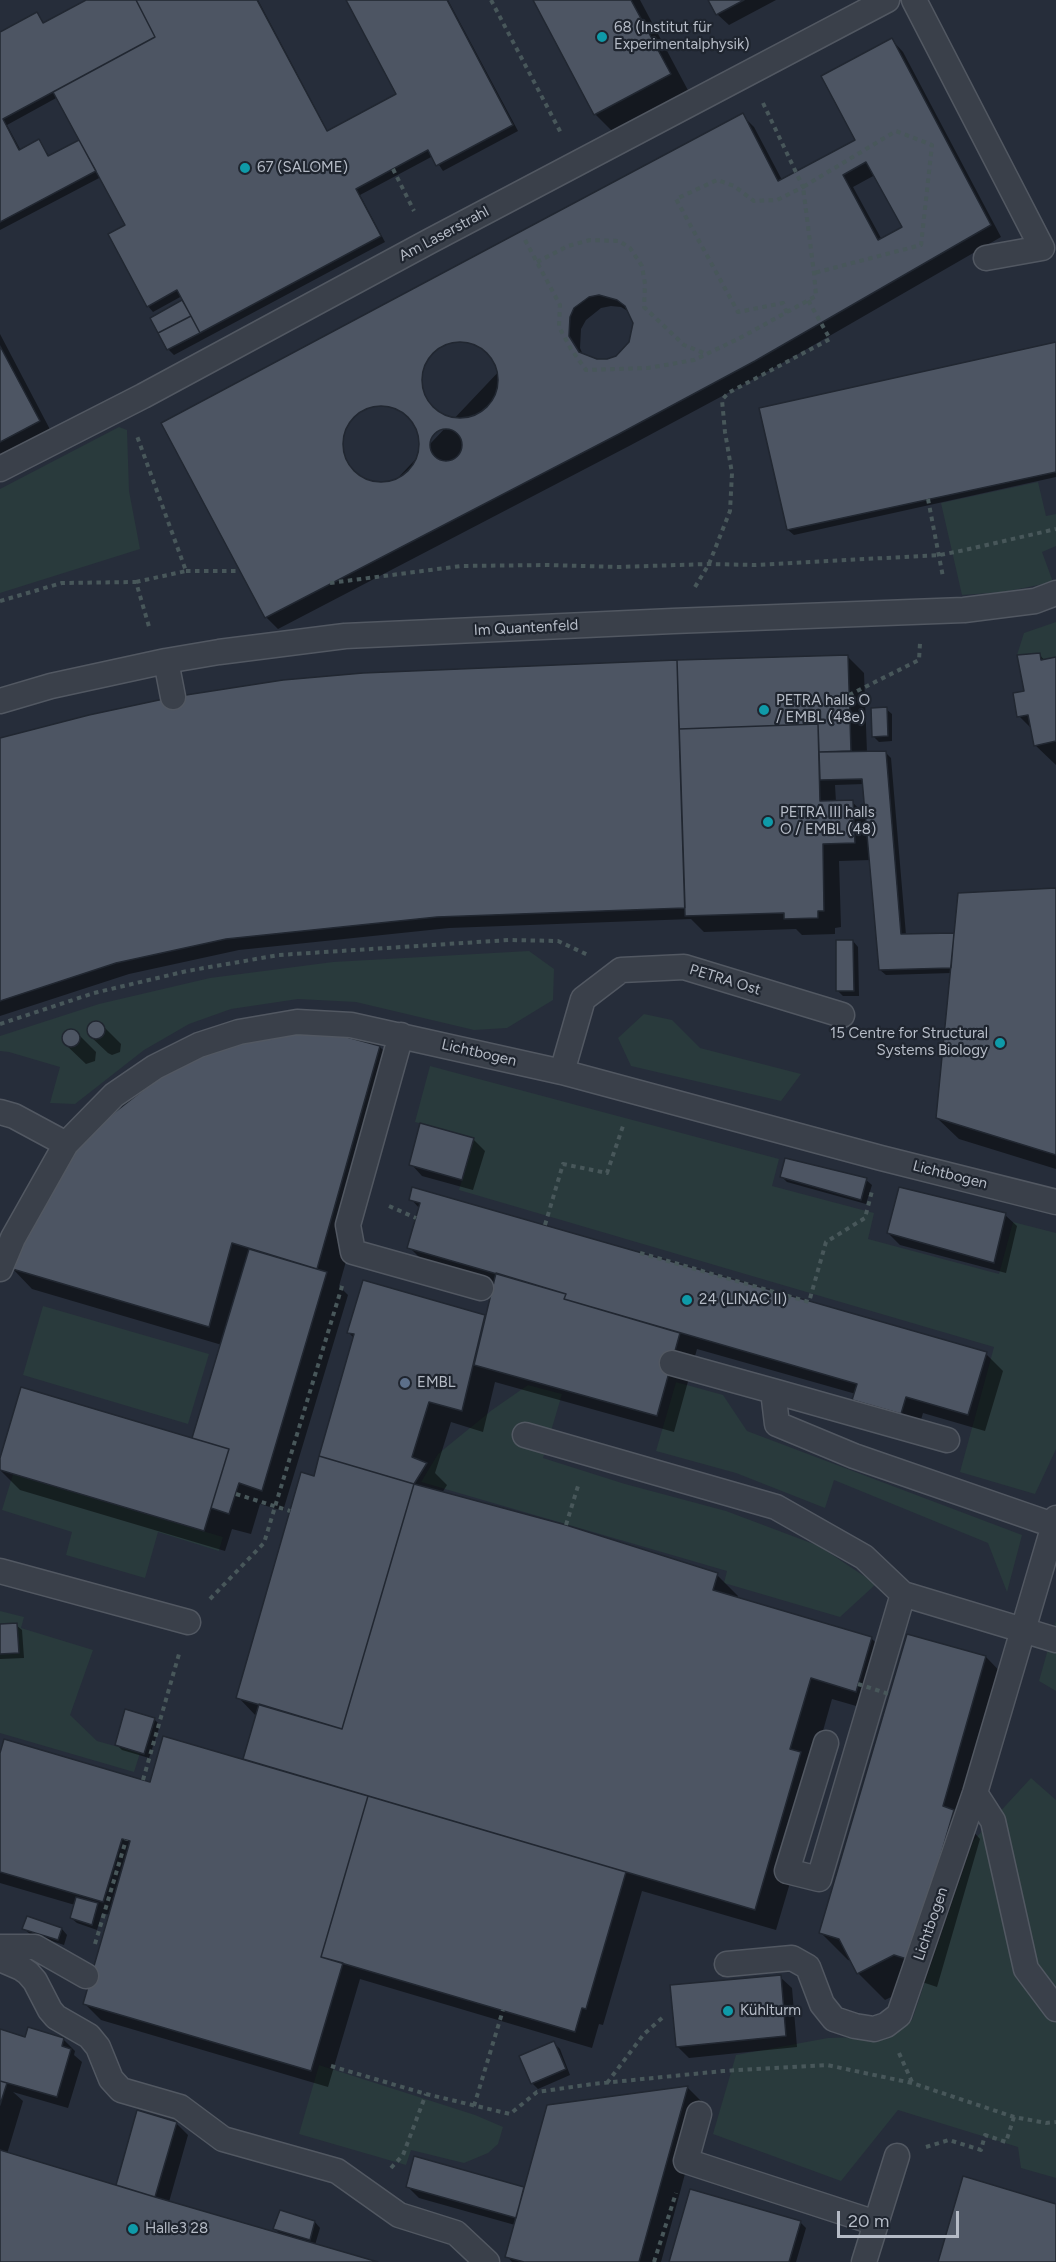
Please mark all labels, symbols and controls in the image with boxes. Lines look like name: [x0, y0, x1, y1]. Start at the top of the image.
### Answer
place label: 68 (Institut für Experimentalphysik): [614, 19, 750, 54]
marker: 68 (Institut für Experimentalphysik): [595, 30, 609, 44]
place label: 67 (SALOME): [257, 159, 348, 177]
marker: 67 (SALOME): [238, 161, 252, 175]
street label: Am Laserstrahl: [396, 203, 492, 265]
street label: Im Quantenfeld: [473, 616, 579, 640]
place label: PETRA halls O / EMBL (48e): [776, 692, 870, 727]
marker: PETRA halls O / EMBL (48e): [757, 703, 771, 717]
place label: PETRA III halls O / EMBL (48): [780, 804, 876, 839]
marker: PETRA III halls O / EMBL (48): [761, 815, 775, 829]
street label: PETRA Ost: [687, 961, 763, 999]
place label: 15 Centre for Structural Systems Biology: [830, 1025, 988, 1060]
street label: Lichtbogen: [440, 1036, 518, 1070]
marker: 15 Centre for Structural Systems Biology: [993, 1036, 1007, 1050]
street label: Lichtbogen: [911, 1157, 989, 1193]
place label: 24 (LINAC II): [699, 1291, 787, 1309]
marker: 24 (LINAC II): [680, 1293, 694, 1307]
place label: EMBL: [417, 1374, 456, 1392]
marker: EMBL: [398, 1376, 412, 1390]
street label: Lichtbogen: [910, 1885, 952, 1963]
place label: Kühlturm: [740, 2002, 801, 2020]
marker: Kühlturm: [721, 2004, 735, 2018]
scale bar: [840, 2199, 962, 2237]
text: 20 m: [848, 2210, 889, 2232]
place label: Halle3 28: [145, 2220, 208, 2238]
marker: Halle3 28: [126, 2222, 140, 2236]

